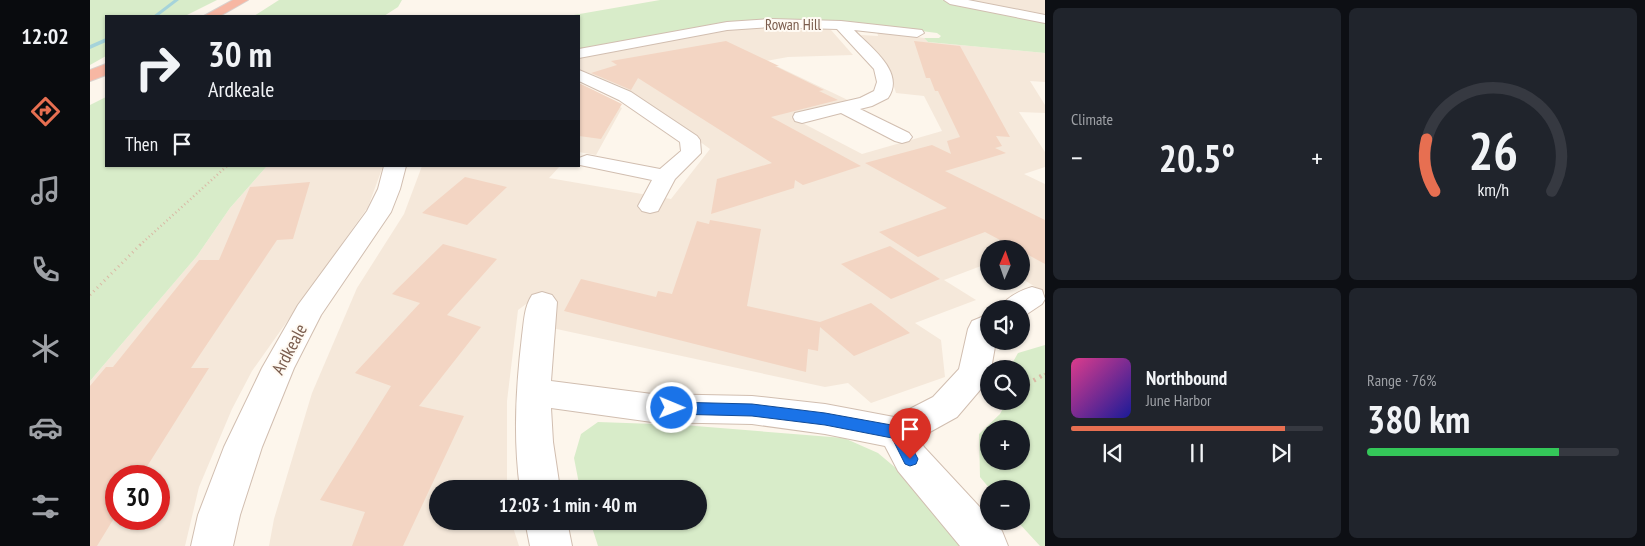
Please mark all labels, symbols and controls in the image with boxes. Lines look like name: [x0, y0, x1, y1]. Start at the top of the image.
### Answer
street label: Rowan Hill: [765, 15, 821, 34]
text: 12:02: [21, 22, 69, 50]
text: 30 m: [208, 31, 272, 77]
icon: right: [125, 35, 190, 100]
text: Ardkeale: [208, 75, 274, 103]
icon: directions: [28, 94, 63, 129]
text: Climate: [1071, 109, 1113, 129]
text: 26: [1468, 117, 1518, 184]
icon: arrive: [168, 130, 196, 158]
text: Then: [125, 132, 158, 156]
text: 20.5°: [1159, 133, 1235, 182]
text: −: [1071, 139, 1083, 176]
text: +: [1311, 139, 1323, 176]
icon: music: [28, 173, 63, 208]
text: km/h: [1477, 178, 1509, 201]
north arrow: [980, 240, 1030, 290]
map controls: [980, 240, 1030, 530]
icon: phone: [28, 252, 63, 287]
button: sound: [980, 300, 1030, 350]
street label: Ardkeale: [266, 320, 312, 378]
icon: climate: [28, 331, 63, 366]
button: search: [980, 360, 1030, 410]
text: Northbound: [1146, 366, 1227, 390]
text: Range · 76%: [1367, 370, 1436, 390]
position arrow: [645, 381, 697, 433]
text: June Harbor: [1146, 390, 1211, 410]
text: 380 km: [1367, 394, 1470, 443]
pin: [889, 408, 931, 459]
icon: car: [28, 410, 63, 445]
icon: arrive: [896, 415, 924, 443]
button: +: [980, 420, 1030, 470]
icon: previous: [1099, 439, 1127, 467]
icon: pause: [1183, 439, 1211, 467]
icon: next: [1267, 439, 1295, 467]
speed limit sign: 30: [105, 465, 170, 530]
button: −: [980, 480, 1030, 530]
icon: filters: [28, 489, 63, 524]
text: 12:03 · 1 min · 40 m: [499, 493, 637, 517]

